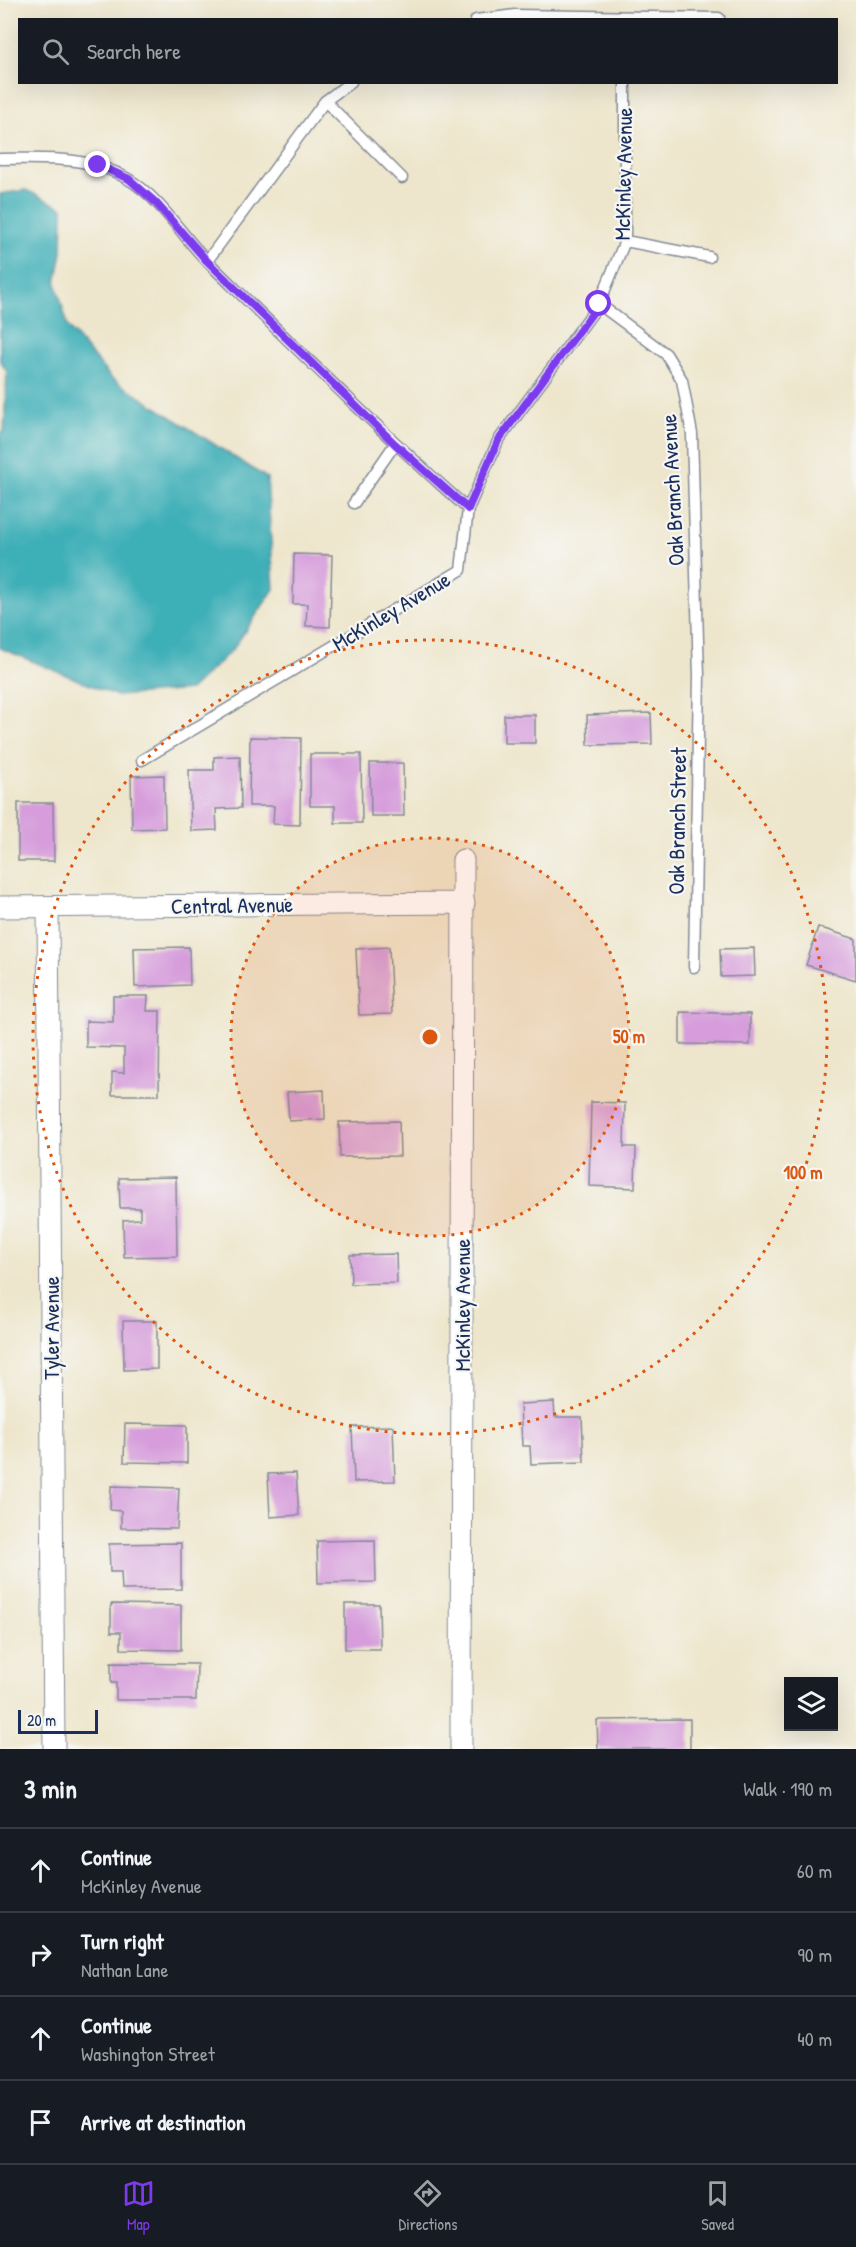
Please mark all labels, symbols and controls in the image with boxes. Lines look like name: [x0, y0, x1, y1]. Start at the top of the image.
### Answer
search box: [18, 18, 838, 84]
icon: search: [39, 35, 72, 68]
text: Search here: [87, 36, 181, 66]
street label: McKinley Avenue: [607, 107, 639, 241]
route end: [84, 151, 110, 177]
route start: [585, 290, 611, 316]
street label: Oak Branch Avenue: [653, 413, 691, 567]
street label: McKinley Avenue: [326, 564, 456, 658]
street label: Oak Branch Street: [661, 747, 693, 895]
street label: Central Avenue: [171, 889, 294, 921]
text: 50 m: [613, 1024, 645, 1049]
centre of rings: [420, 1027, 440, 1047]
text: 100 m: [783, 1160, 823, 1185]
street label: McKinley Avenue: [447, 1238, 477, 1371]
street label: Tyler Avenue: [36, 1276, 66, 1380]
map controls: [784, 1677, 838, 1731]
button: layers: [784, 1677, 838, 1731]
scale bar: [18, 1707, 98, 1734]
text: 20 m: [27, 1709, 56, 1731]
text: 3 min: [24, 1771, 77, 1806]
text: Walk · 190 m: [743, 1775, 832, 1802]
text: Continue: [81, 1842, 152, 1872]
icon: ahead: [24, 1854, 57, 1887]
text: 60 m: [797, 1857, 832, 1884]
text: McKinley Avenue: [81, 1872, 202, 1899]
text: Turn right: [81, 1926, 164, 1956]
icon: right: [24, 1938, 57, 1971]
text: 90 m: [798, 1941, 832, 1968]
text: Nathan Lane: [81, 1956, 169, 1983]
text: Continue: [81, 2010, 152, 2040]
icon: ahead: [24, 2022, 57, 2055]
text: 40 m: [797, 2025, 832, 2052]
text: Washington Street: [81, 2040, 215, 2067]
icon: arrive: [24, 2106, 57, 2139]
text: Arrive at destination: [81, 2107, 246, 2137]
tab: Map: [122, 2177, 155, 2235]
tab: Directions: [399, 2177, 457, 2235]
tab: Saved: [701, 2177, 734, 2235]

